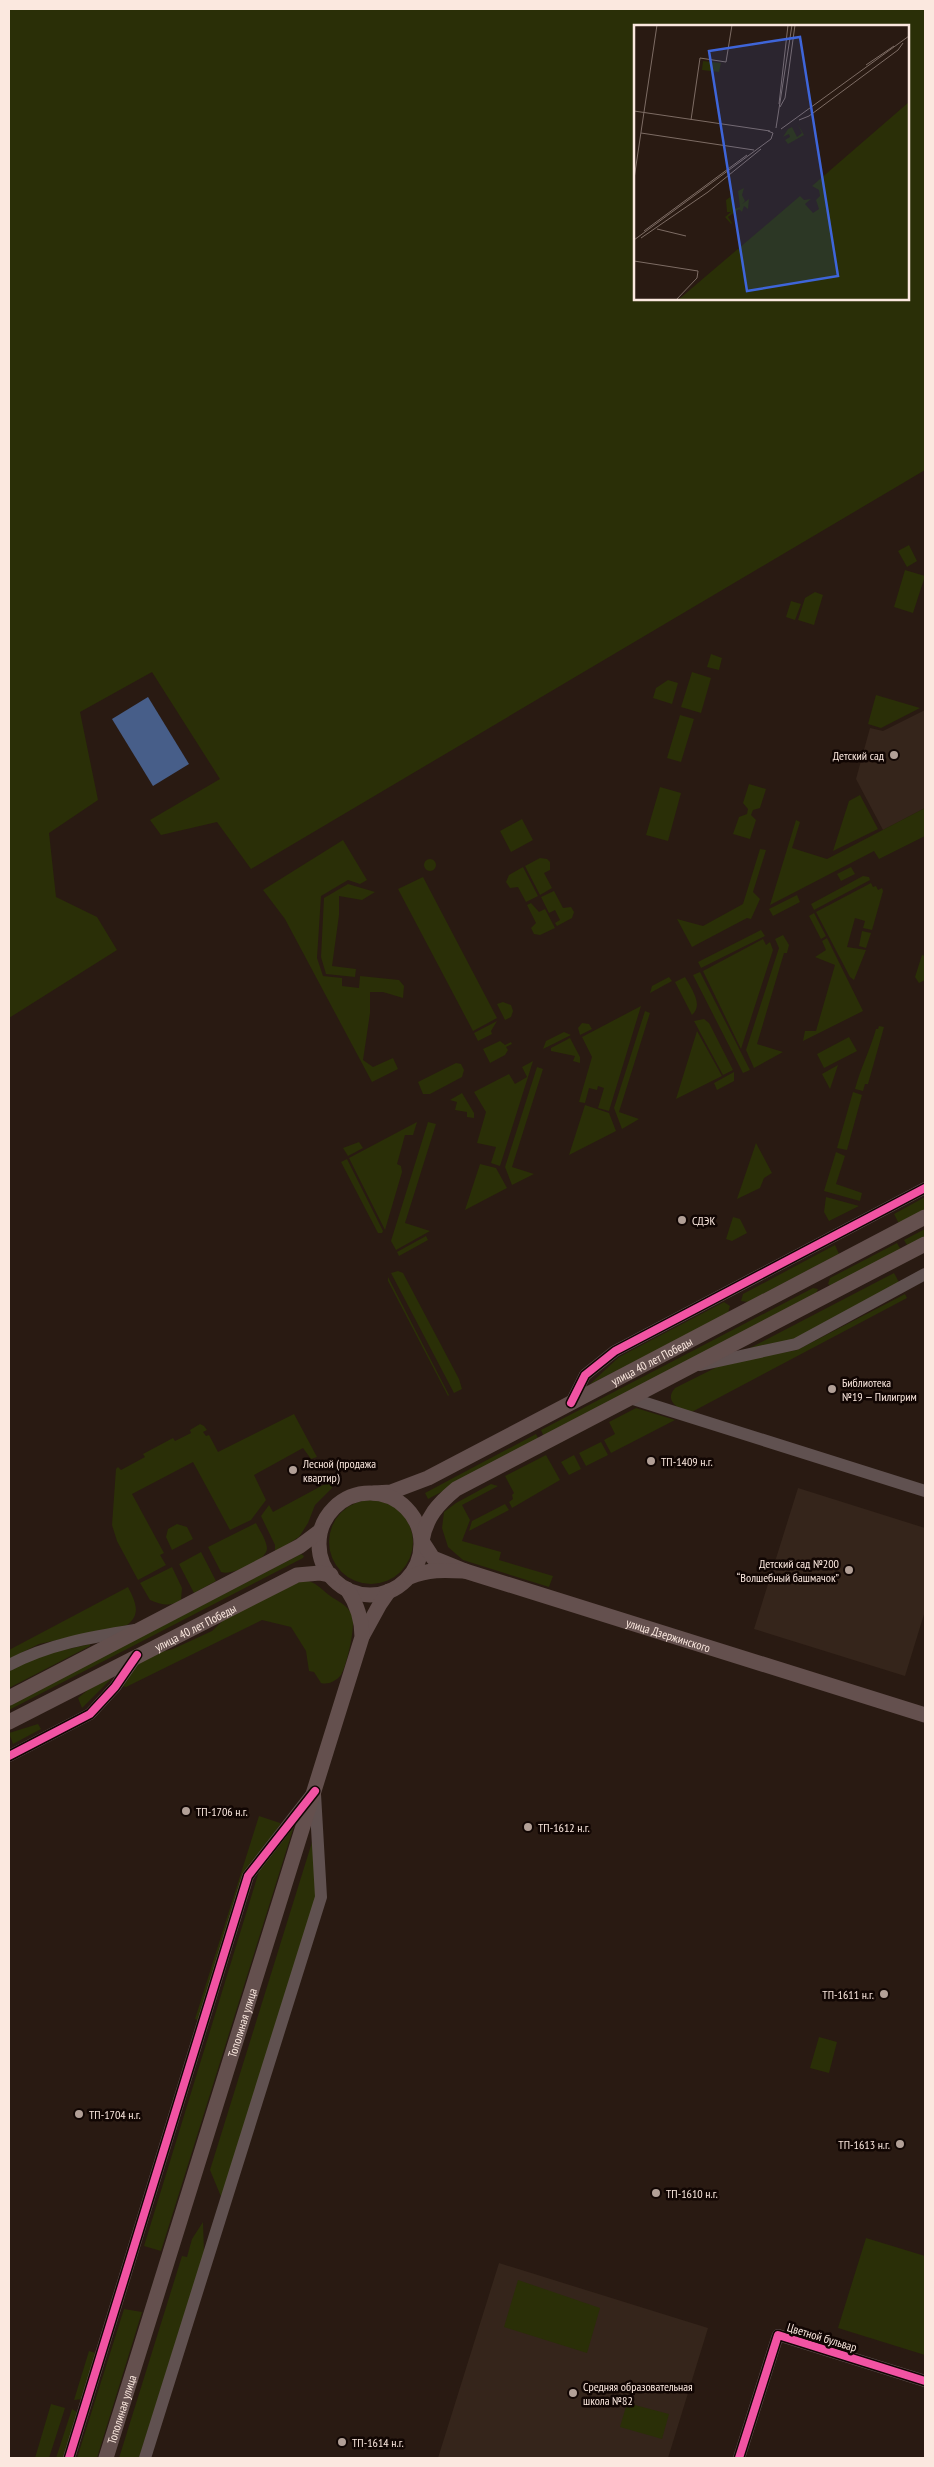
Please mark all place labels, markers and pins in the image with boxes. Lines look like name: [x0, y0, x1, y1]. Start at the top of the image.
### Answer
place label: Детский сад: [833, 748, 885, 763]
marker: Детский сад: [888, 749, 900, 761]
place label: СДЭК: [692, 1213, 715, 1228]
marker: СДЭК: [676, 1214, 688, 1226]
place label: Библиотека №19 — Пилигрим: [842, 1375, 917, 1404]
marker: Библиотека №19 — Пилигрим: [826, 1383, 838, 1395]
place label: ТП-1409 н.г.: [661, 1454, 713, 1469]
marker: ТП-1409 н.г.: [645, 1455, 657, 1467]
place label: Лесной (продажа квартир): [302, 1456, 376, 1485]
marker: Лесной (продажа квартир): [287, 1464, 299, 1476]
place label: Детский сад №200 “Волшебный башмачок”: [737, 1556, 840, 1585]
marker: Детский сад №200 “Волшебный башмачок”: [843, 1564, 855, 1576]
place label: ТП-1706 н.г.: [196, 1804, 248, 1819]
marker: ТП-1706 н.г.: [180, 1805, 192, 1817]
place label: ТП-1612 н.г.: [538, 1820, 590, 1835]
marker: ТП-1612 н.г.: [522, 1821, 534, 1833]
place label: ТП-1611 н.г.: [822, 1987, 874, 2002]
marker: ТП-1611 н.г.: [878, 1988, 890, 2000]
place label: ТП-1704 н.г.: [89, 2107, 141, 2122]
marker: ТП-1704 н.г.: [73, 2108, 85, 2120]
place label: ТП-1613 н.г.: [838, 2137, 890, 2152]
marker: ТП-1613 н.г.: [894, 2138, 906, 2150]
place label: ТП-1610 н.г.: [666, 2186, 718, 2201]
marker: ТП-1610 н.г.: [650, 2187, 662, 2199]
place label: Средняя образовательная школа №82: [583, 2379, 693, 2408]
marker: Средняя образовательная школа №82: [567, 2387, 579, 2399]
place label: ТП-1614 н.г.: [352, 2435, 404, 2450]
marker: ТП-1614 н.г.: [336, 2436, 348, 2448]

